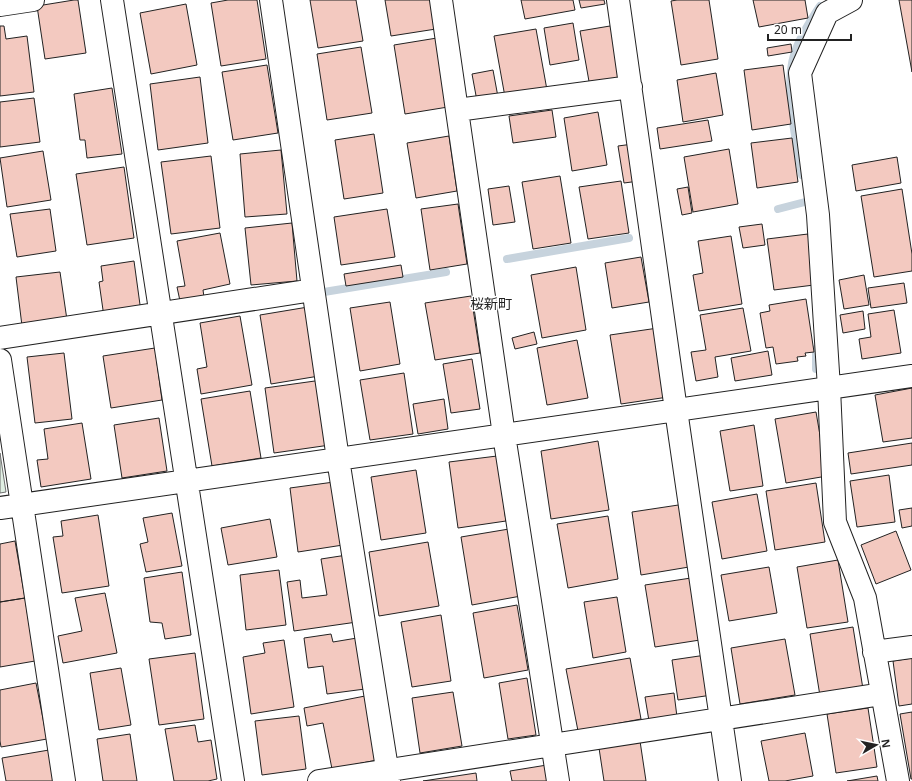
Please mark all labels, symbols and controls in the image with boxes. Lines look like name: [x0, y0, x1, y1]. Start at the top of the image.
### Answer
scale bar: [768, 16, 851, 42]
text: 20 m: [774, 21, 802, 38]
district label: 桜新町: [470, 294, 512, 313]
north arrow: [856, 725, 896, 765]
text: N: [878, 738, 894, 749]

